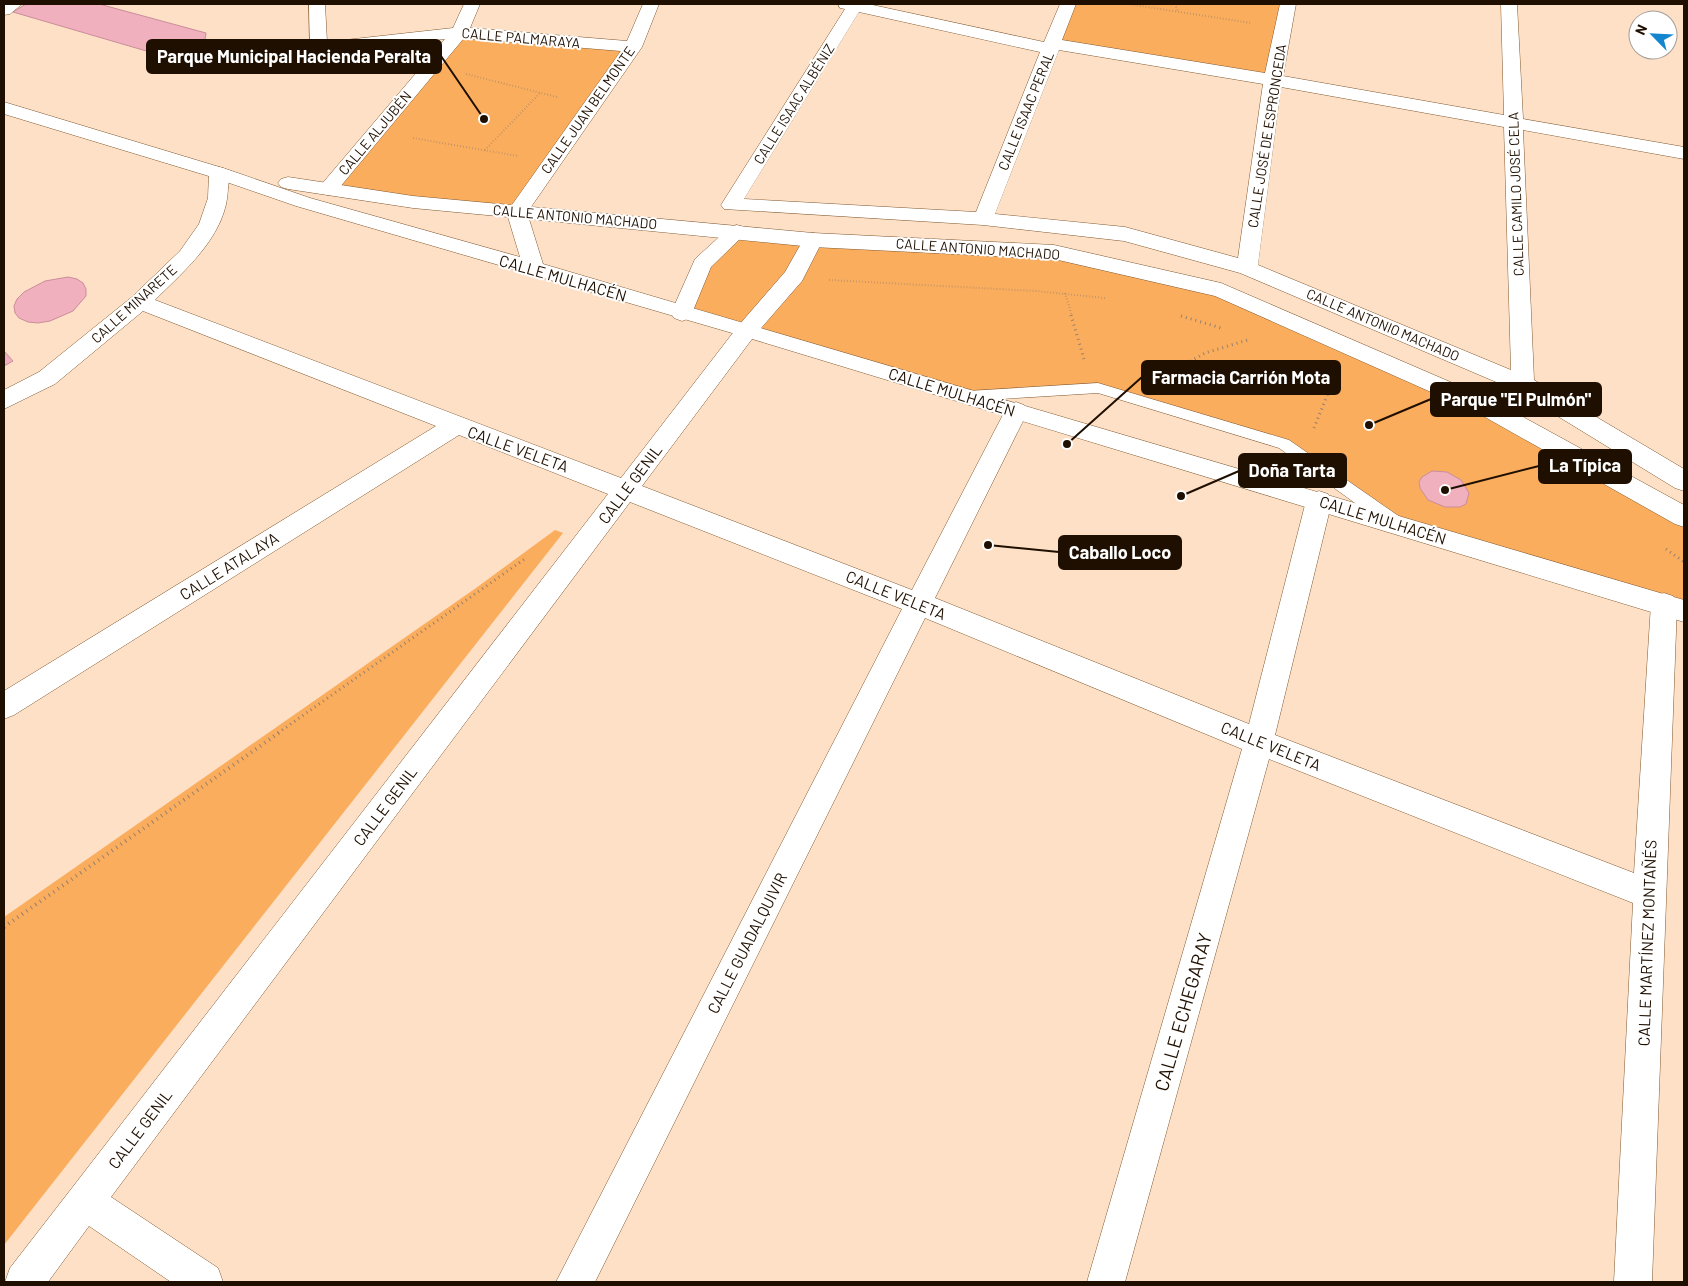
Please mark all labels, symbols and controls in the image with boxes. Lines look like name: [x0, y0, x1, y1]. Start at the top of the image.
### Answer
north arrow: [1628, 10, 1678, 60]
text: N: [1631, 22, 1650, 37]
street label: CALLE PALMARAYA: [461, 24, 582, 51]
callout: Parque Municipal Hacienda Peralta: [147, 40, 441, 73]
street label: CALLE ISAAC ALBÉNIZ: [750, 40, 837, 167]
street label: CALLE JOSÉ DE ESPRONCEDA: [1244, 42, 1289, 229]
street label: CALLE JUAN BELMONTE: [537, 43, 638, 177]
text: Parque Municipal Hacienda Peralta: [157, 45, 431, 67]
street label: CALLE ISAAC PERAL: [994, 49, 1057, 173]
street label: CALLE ALJUBÉN: [335, 87, 415, 178]
street label: CALLE CAMILO JOSÉ CELA: [1504, 111, 1527, 276]
street label: CALLE ANTONIO MACHADO: [492, 201, 658, 232]
street label: CALLE ANTONIO MACHADO: [895, 234, 1061, 263]
street label: CALLE MULHACÉN: [497, 250, 629, 305]
street label: CALLE MINARETE: [87, 261, 180, 346]
street label: CALLE ANTONIO MACHADO: [1304, 285, 1462, 365]
callout: Farmacia Carrión Mota: [1142, 361, 1340, 394]
street label: CALLE MULHACÉN: [886, 363, 1018, 420]
text: Farmacia Carrión Mota: [1152, 366, 1330, 388]
callout: Parque "El Pulmón": [1431, 383, 1601, 416]
text: Parque "El Pulmón": [1441, 388, 1592, 410]
street label: CALLE VELETA: [465, 421, 572, 476]
street label: CALLE GENIL: [594, 440, 665, 527]
callout: La Típica: [1539, 450, 1631, 483]
callout: Doña Tarta: [1239, 454, 1346, 487]
text: La Típica: [1549, 454, 1621, 476]
text: Doña Tarta: [1249, 459, 1335, 481]
street label: CALLE MULHACÉN: [1317, 491, 1449, 548]
street label: CALLE ATALAYA: [176, 527, 282, 604]
callout: Caballo Loco: [1059, 536, 1181, 569]
text: Caballo Loco: [1069, 541, 1171, 563]
street label: CALLE VELETA: [843, 566, 949, 623]
street label: CALLE VELETA: [1218, 717, 1324, 774]
street label: CALLE GENIL: [349, 762, 420, 849]
street label: CALLE MARTÍNEZ MONTAÑÉS: [1633, 839, 1660, 1047]
street label: CALLE GUADALQUIVIR: [703, 869, 790, 1016]
street label: CALLE ECHEGARAY: [1149, 930, 1216, 1094]
street label: CALLE GENIL: [104, 1085, 175, 1172]

